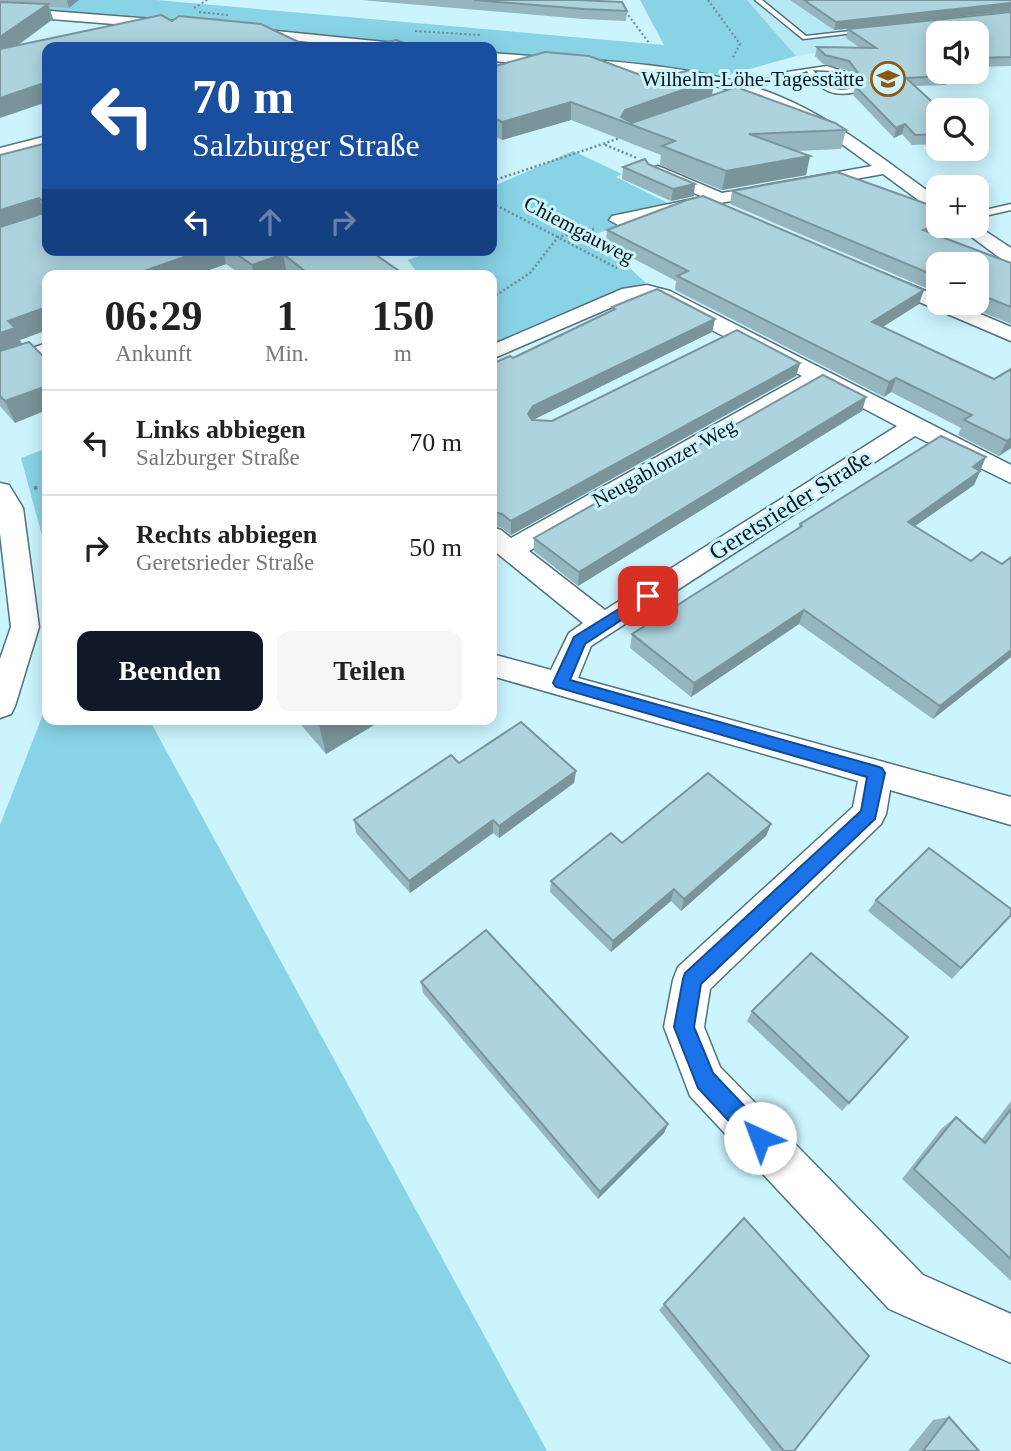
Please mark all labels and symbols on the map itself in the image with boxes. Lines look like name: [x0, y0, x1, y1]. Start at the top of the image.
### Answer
school or university icon: Wilhelm-Löhe-Tagesstätte: [869, 60, 907, 98]
place label: Wilhelm-Löhe-Tagesstätte: [641, 67, 864, 91]
street label: Chiemgauweg: [520, 191, 639, 269]
street label: Neugablonzer Weg: [588, 413, 740, 512]
street label: Geretsrieder Straße: [704, 445, 876, 565]
pin: [618, 566, 678, 626]
position arrow: [723, 1101, 797, 1175]

